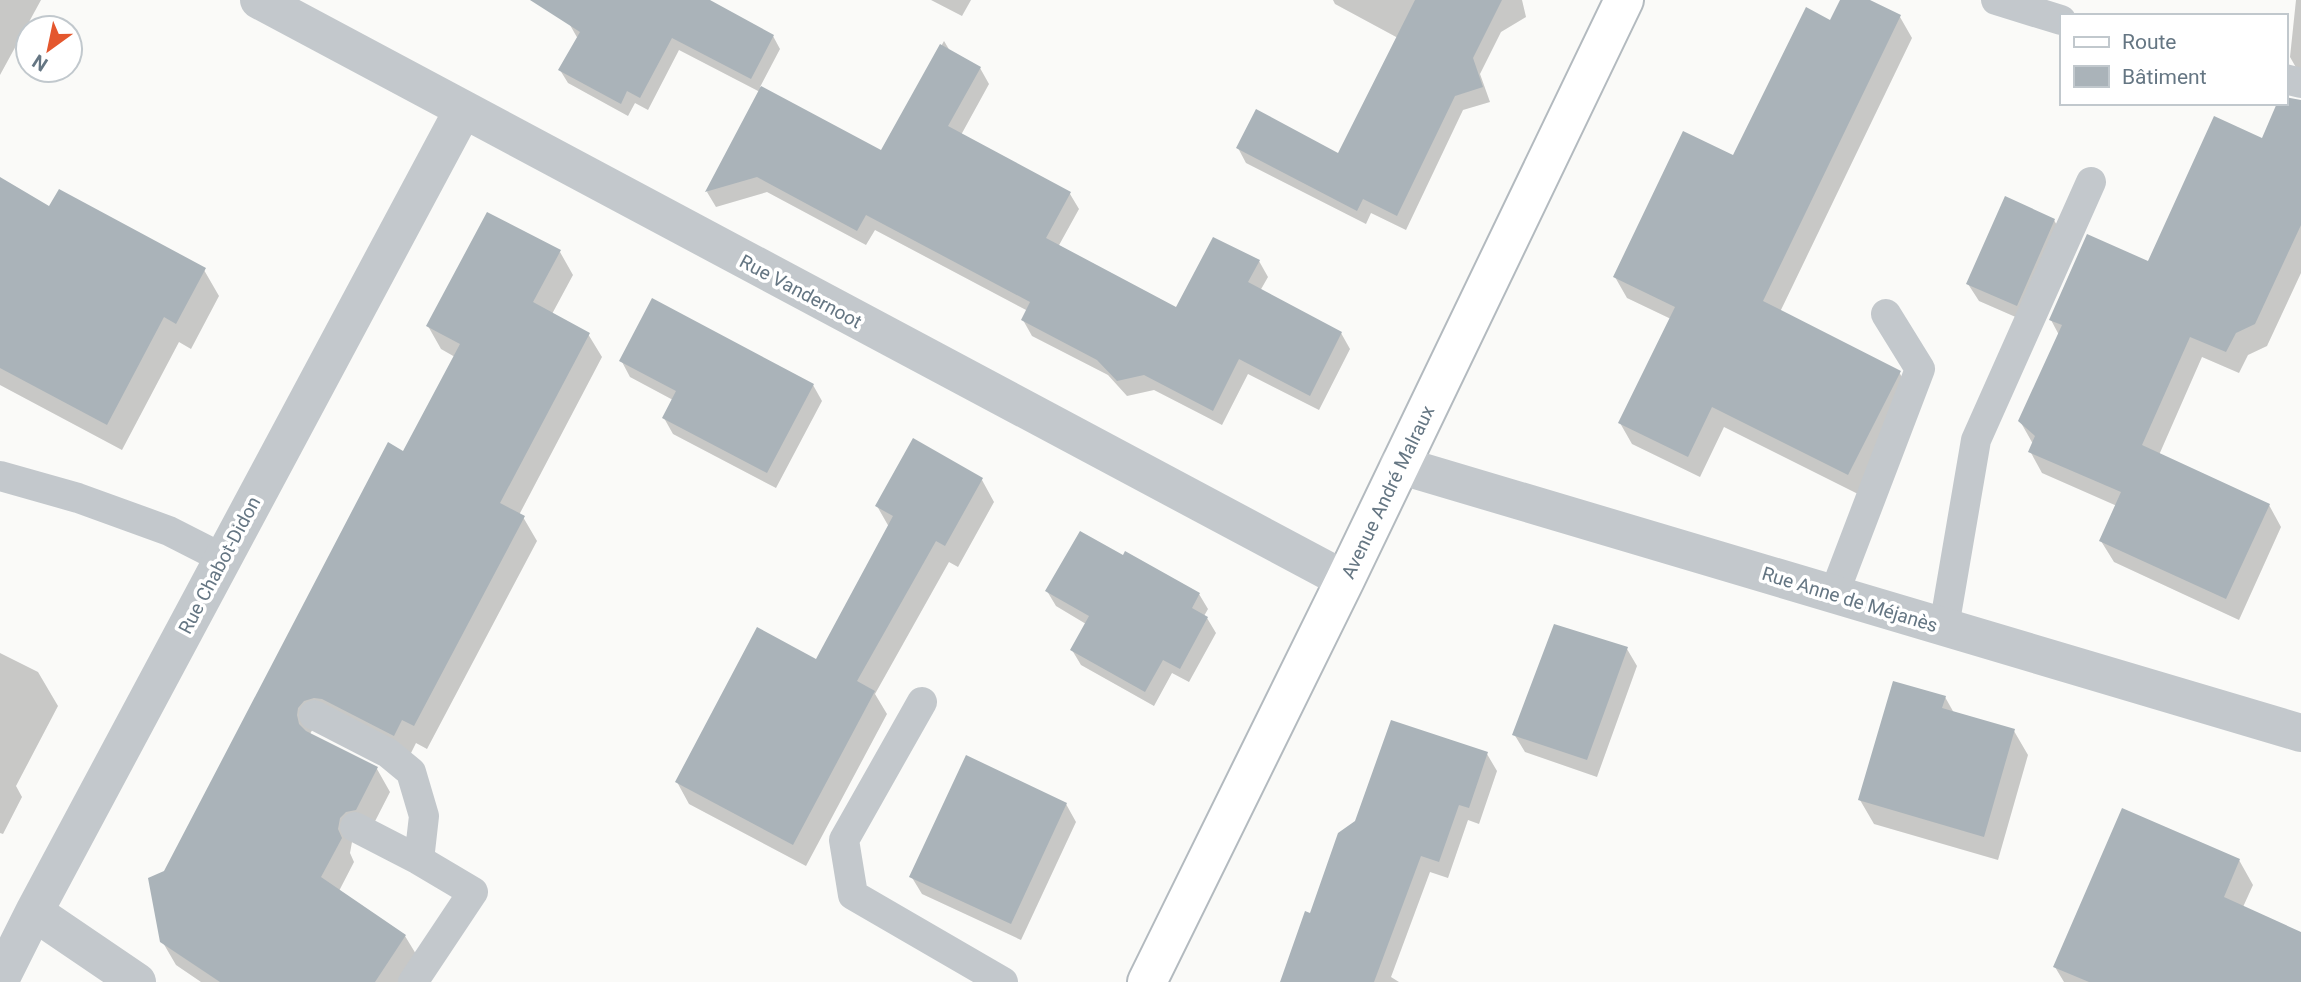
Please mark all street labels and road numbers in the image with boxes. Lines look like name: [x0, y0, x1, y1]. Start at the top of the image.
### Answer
street label: Rue Vandernoot: [736, 250, 866, 333]
street label: Avenue André Malraux: [1336, 401, 1440, 582]
street label: Rue Chabot-Didon: [174, 493, 265, 638]
street label: Rue Anne de Méjanès: [1759, 562, 1941, 637]

